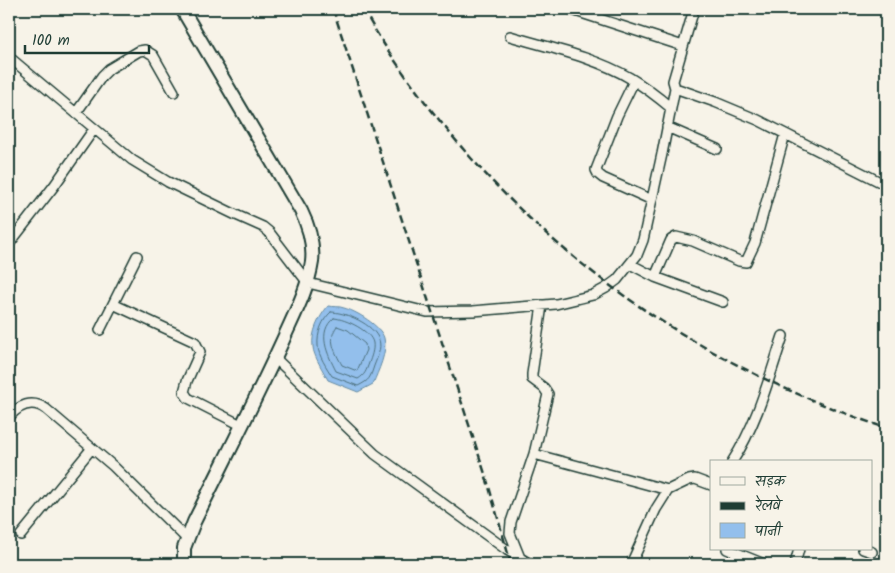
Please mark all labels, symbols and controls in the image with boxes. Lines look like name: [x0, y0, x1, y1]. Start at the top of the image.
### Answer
scale bar: [25, 22, 149, 54]
text: 100 m: [32, 29, 70, 53]
legend: [710, 460, 872, 550]
text: सड़क: [755, 470, 787, 494]
text: रेलवे: [755, 494, 783, 518]
text: पानी: [754, 520, 784, 544]

